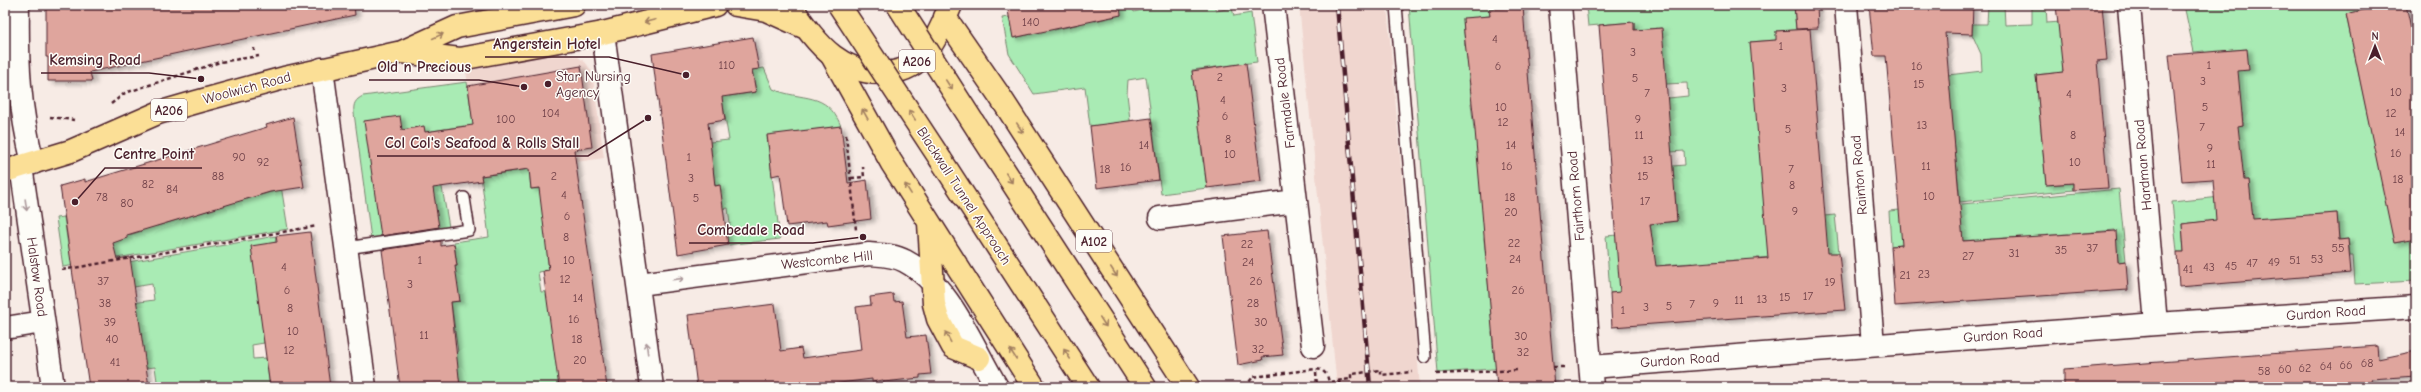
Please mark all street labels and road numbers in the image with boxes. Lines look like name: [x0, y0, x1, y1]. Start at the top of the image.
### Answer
road number: A206: [899, 50, 935, 72]
street label: Farmdale Road: [1271, 57, 1299, 149]
street label: Woolwich Road: [201, 68, 293, 108]
road number: A206: [151, 99, 187, 121]
street label: Hardman Road: [2131, 119, 2155, 211]
street label: Blackwall Tunnel Approach: [913, 124, 1015, 268]
street label: Rainton Road: [1847, 134, 1871, 216]
street label: Fairthorn Road: [1564, 150, 1588, 242]
road number: A102: [1076, 230, 1112, 252]
street label: Halstow Road: [23, 236, 51, 318]
street label: Westcombe Hill: [780, 247, 874, 273]
street label: Gurdon Road: [2286, 302, 2366, 324]
street label: Gurdon Road: [1963, 324, 2043, 346]
street label: Gurdon Road: [1640, 349, 1720, 371]

